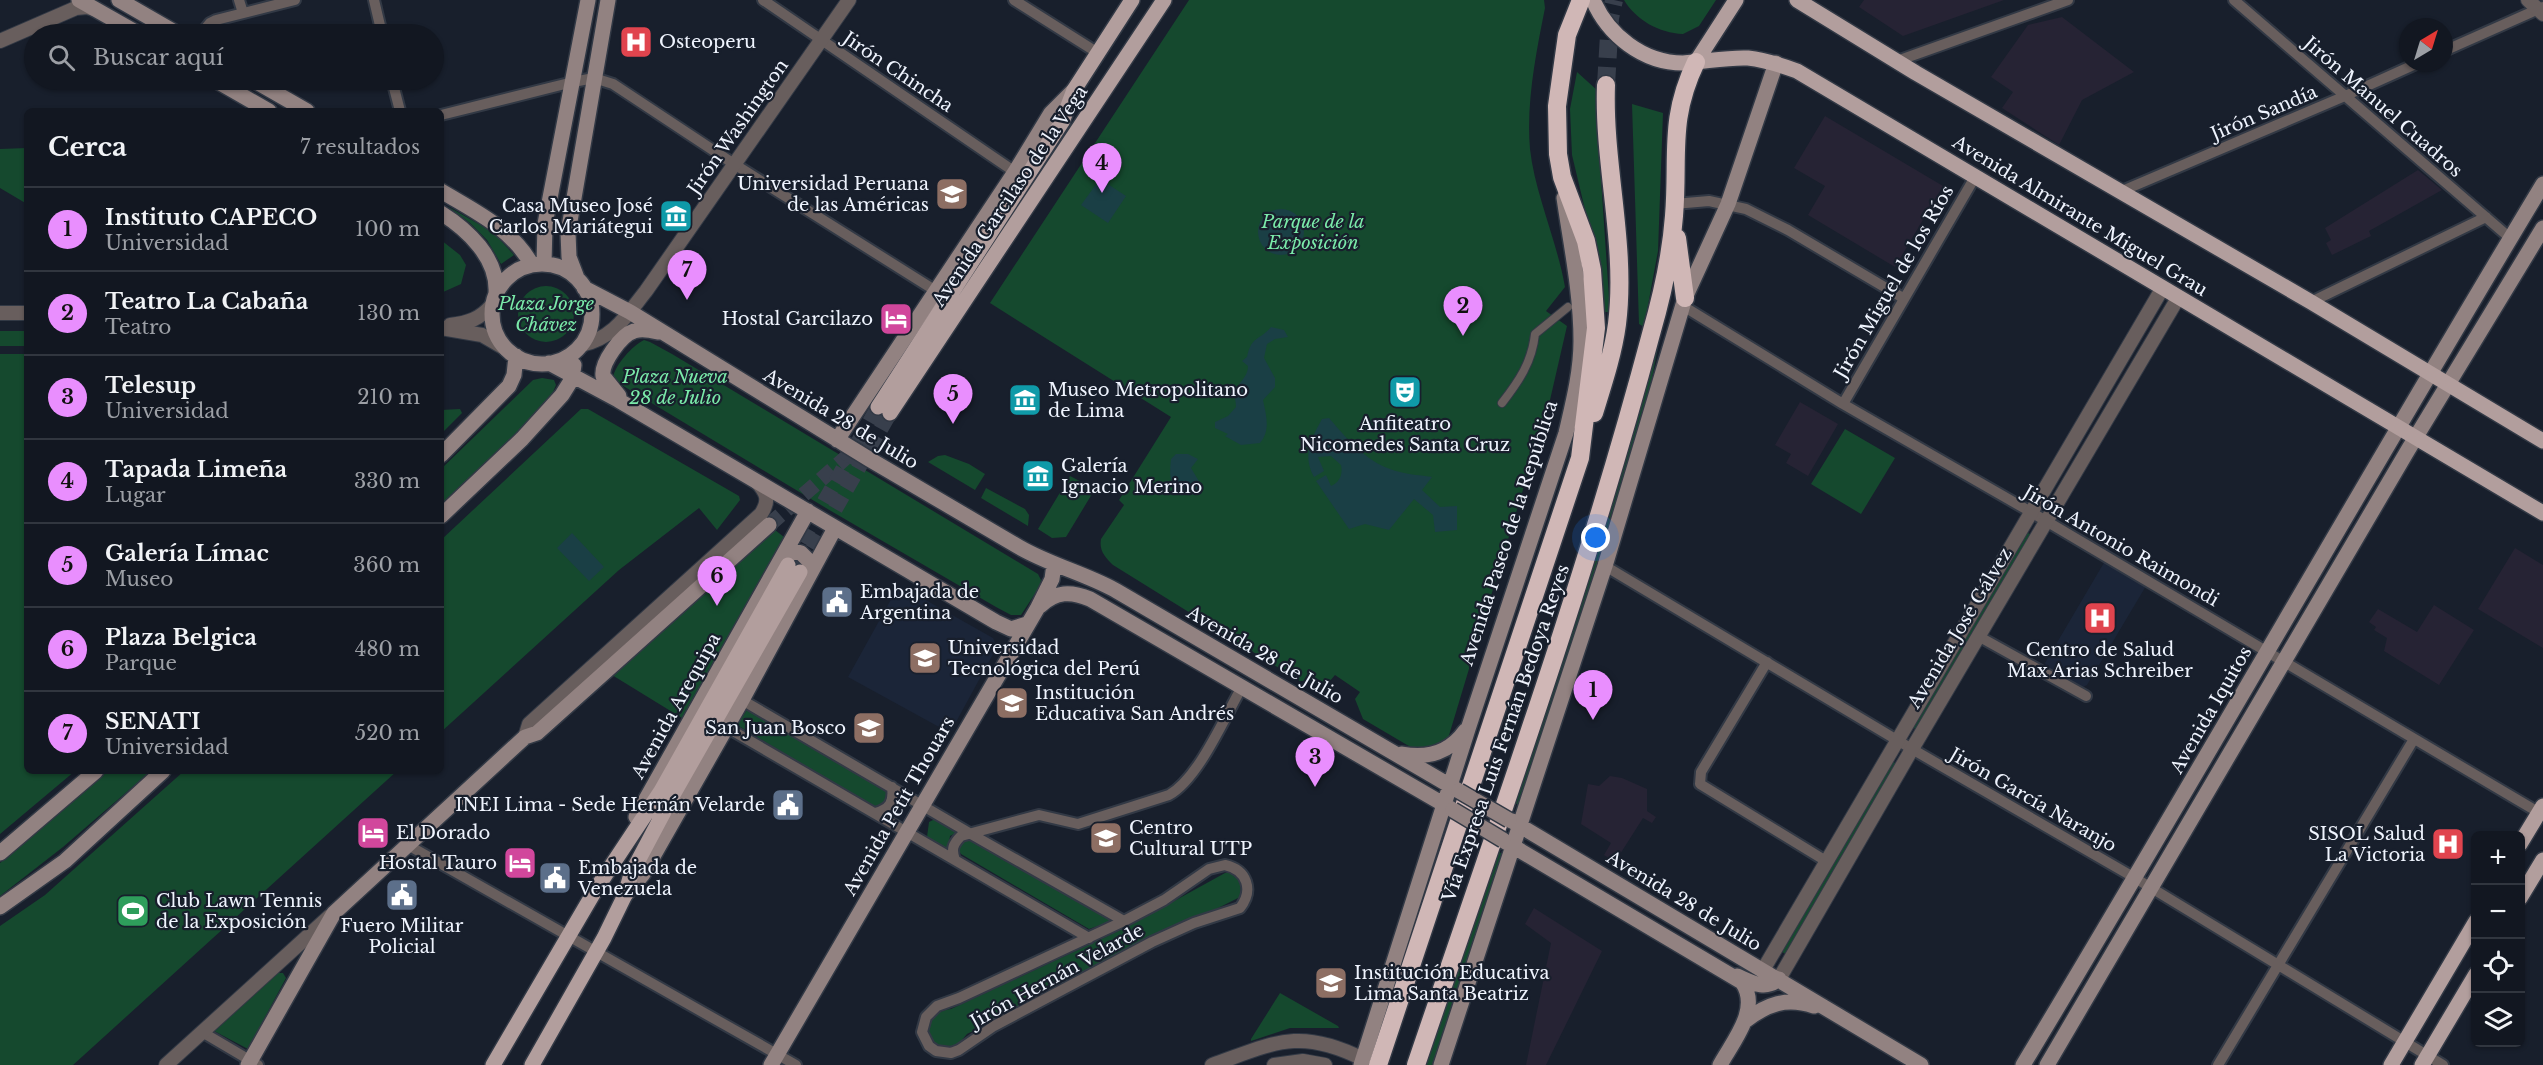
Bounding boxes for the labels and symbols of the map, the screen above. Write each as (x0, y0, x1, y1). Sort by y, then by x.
north arrow (2399, 18, 2453, 72)
hospital icon: Osteoperu (618, 24, 654, 60)
street label: Jirón Chincha (837, 26, 957, 117)
place label: Osteoperu (659, 31, 756, 53)
street label: Jirón Manuel Cuadros (2298, 31, 2467, 182)
street label: Jirón Washington (682, 55, 793, 201)
street label: Avenida Garcilaso de la Vega (927, 81, 1092, 311)
street label: Jirón Sandía (2206, 81, 2320, 146)
street label: Avenida Almirante Miguel Grau (1948, 131, 2211, 301)
pin: 4 (1082, 144, 1122, 193)
place label: Universidad Peruana de las Américas (737, 173, 929, 216)
school or university icon: Universidad Peruana de las Américas (934, 176, 970, 212)
street label: Jirón Miguel de los Ríos (1829, 181, 1958, 384)
place label: Casa Museo José Carlos Mariátegui (489, 195, 653, 238)
museum icon: Casa Museo José Carlos Mariátegui (658, 198, 694, 234)
park label: Parque de la Exposición (1260, 211, 1365, 254)
pin: 7 (668, 250, 706, 300)
pin: 2 (1444, 286, 1482, 336)
park label: Plaza Jorge Chávez (497, 293, 594, 336)
hotel icon: Hostal Garcilazo (878, 301, 914, 337)
place label: Hostal Garcilazo (722, 308, 873, 330)
street label: Avenida 28 de Julio (759, 364, 922, 474)
park label: Plaza Nueva 28 de Julio (621, 366, 728, 409)
pin: 5 (934, 374, 972, 424)
theatre icon: Anfiteatro Nicomedes Santa Cruz (1387, 374, 1423, 410)
place label: Museo Metropolitano de Lima (1048, 379, 1248, 422)
museum icon: Museo Metropolitano de Lima (1007, 382, 1043, 418)
street label: Avenida Paseo de la República (1455, 398, 1562, 669)
place label: Anfiteatro Nicomedes Santa Cruz (1300, 413, 1510, 456)
place label: Galería Ignacio Merino (1061, 455, 1202, 498)
museum icon: Galería Ignacio Merino (1020, 458, 1056, 494)
street label: Jirón Antonio Raimondi (2017, 480, 2223, 611)
your location (1581, 523, 1610, 552)
street label: Avenida José Gálvez (1903, 544, 2017, 713)
pin: 6 (698, 556, 736, 606)
street label: Vía Expresa Luis Fernán Bedoya Reyes (1437, 561, 1574, 905)
place label: Embajada de Argentina (859, 581, 979, 624)
public building icon: Embajada de Argentina (819, 584, 855, 620)
hospital icon: Centro de Salud Max Arias Schreiber (2082, 600, 2118, 636)
street label: Avenida 28 de Julio (1182, 601, 1347, 709)
street label: Avenida Arequipa (626, 629, 725, 784)
place label: Universidad Tecnológica del Perú (948, 637, 1140, 680)
place label: Centro de Salud Max Arias Schreiber (2007, 639, 2193, 682)
school or university icon: Universidad Tecnológica del Perú (907, 640, 943, 676)
street label: Avenida Iquitos (2165, 643, 2256, 778)
pin: 1 (1574, 670, 1612, 720)
place label: Institución Educativa San Andrés (1035, 682, 1234, 725)
school or university icon: Institución Educativa San Andrés (994, 685, 1030, 721)
school or university icon: San Juan Bosco (851, 710, 887, 746)
street label: Avenida Petit Thouars (838, 712, 959, 900)
place label: San Juan Bosco (705, 717, 846, 739)
pin: 3 (1296, 738, 1334, 787)
street label: Jirón García Naranjo (1944, 742, 2120, 857)
public building icon: INEI Lima - Sede Hernán Velarde (770, 787, 806, 823)
place label: INEI Lima - Sede Hernán Velarde (455, 794, 765, 816)
hotel icon: El Dorado (355, 815, 391, 851)
place label: Centro Cultural UTP (1129, 817, 1252, 860)
school or university icon: Centro Cultural UTP (1088, 820, 1124, 856)
place label: El Dorado (396, 822, 490, 844)
place label: SISOL Salud La Victoria (2308, 823, 2425, 866)
hospital icon: SISOL Salud La Victoria (2430, 826, 2466, 862)
hotel icon: Hostal Tauro (502, 845, 538, 881)
street label: Avenida 28 de Julio (1602, 846, 1765, 956)
place label: Hostal Tauro (379, 852, 497, 874)
place label: Embajada de Venezuela (577, 857, 697, 900)
public building icon: Embajada de Venezuela (537, 860, 573, 896)
public building icon: Fuero Militar Policial (384, 877, 420, 913)
place label: Club Lawn Tennis de la Exposición (156, 890, 322, 933)
sports icon: Club Lawn Tennis de la Exposición (115, 893, 151, 929)
place label: Fuero Militar Policial (341, 915, 464, 958)
street label: Jirón Hernán Velarde (965, 919, 1147, 1034)
place label: Institución Educativa Lima Santa Beatriz (1354, 962, 1550, 1005)
school or university icon: Institución Educativa Lima Santa Beatriz (1313, 965, 1349, 1001)

